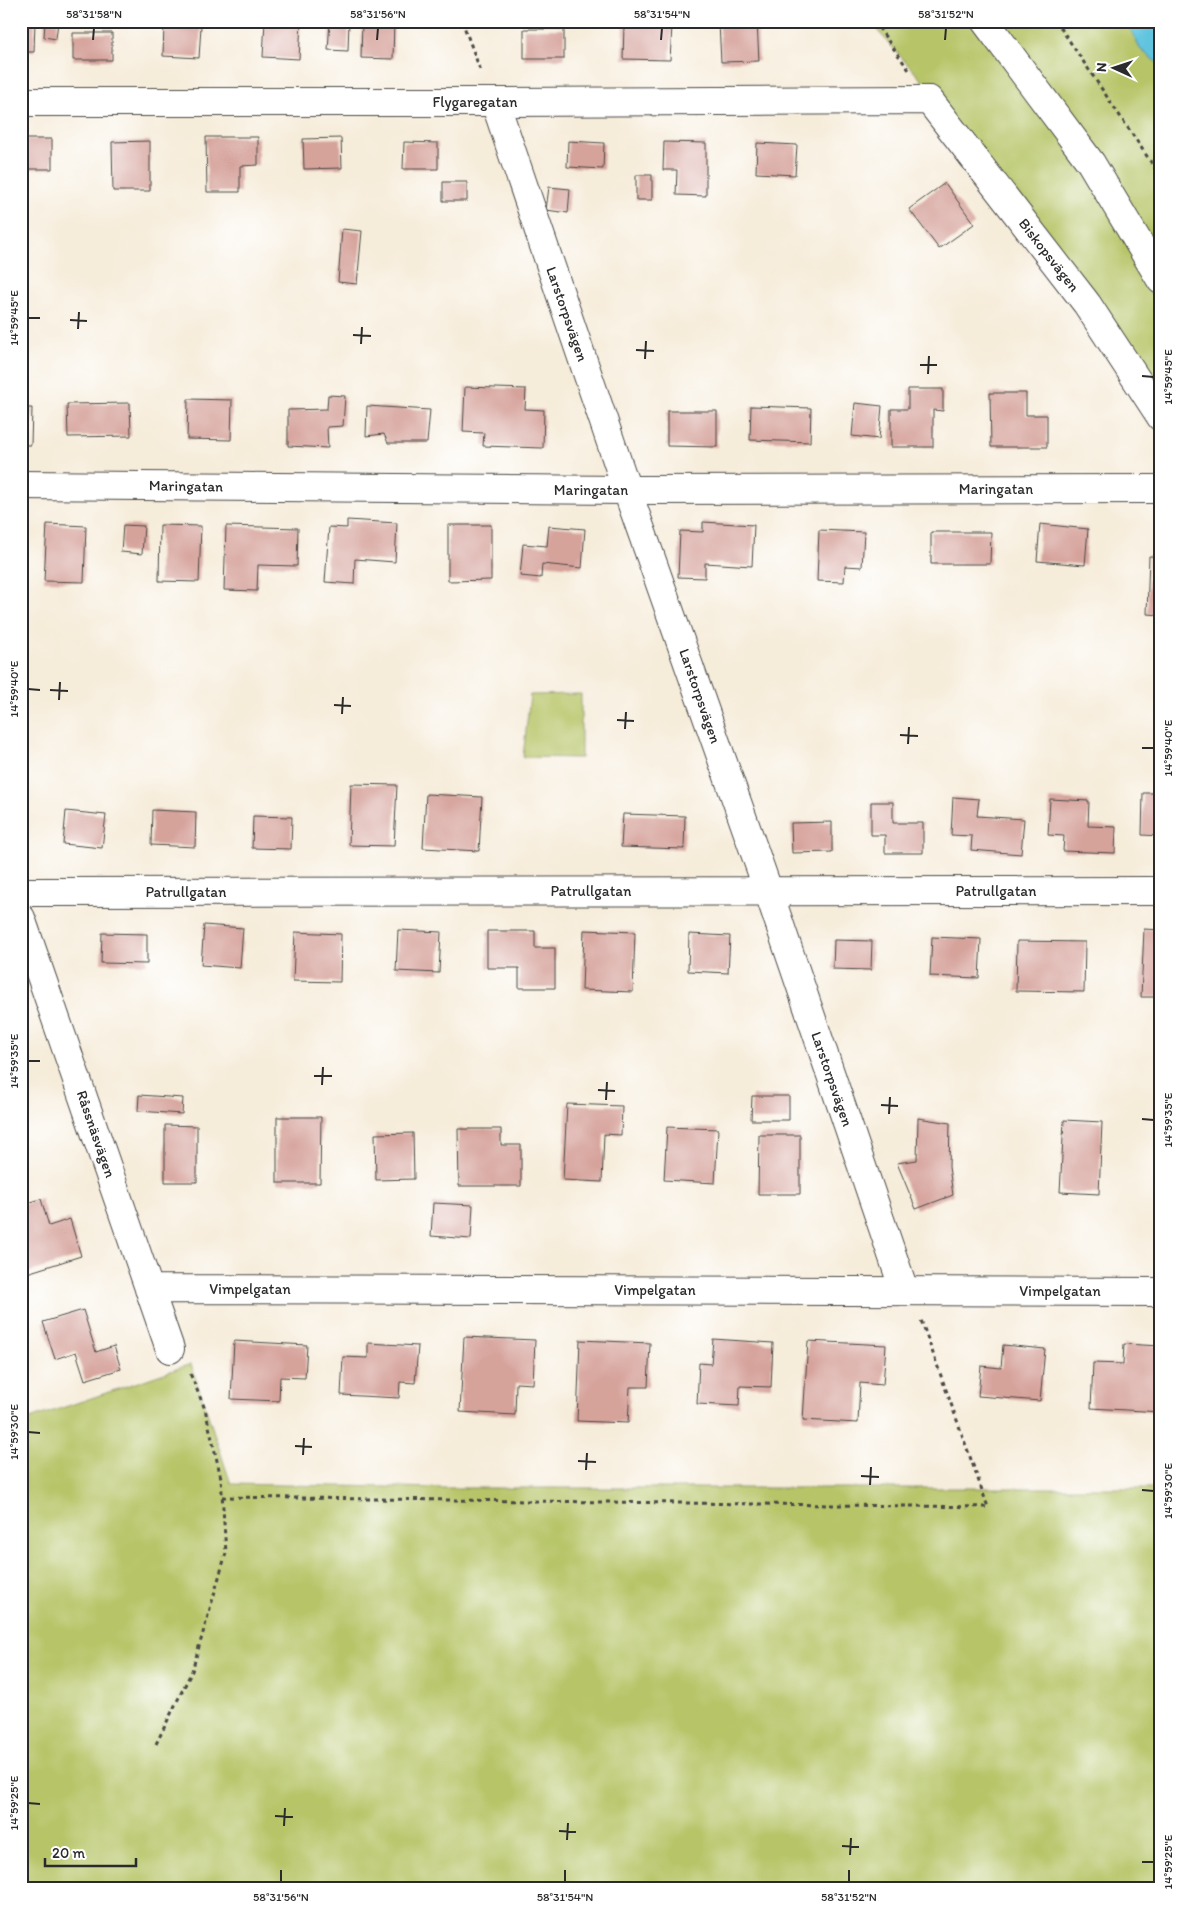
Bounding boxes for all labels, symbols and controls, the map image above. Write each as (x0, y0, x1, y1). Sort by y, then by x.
text: 58°31'58"N (66, 7, 122, 21)
text: 58°31'56"N (350, 7, 406, 21)
text: 58°31'54"N (634, 7, 690, 21)
text: 58°31'52"N (918, 7, 974, 21)
north arrow (1090, 42, 1140, 92)
text: N (1093, 62, 1110, 73)
street label: Flygaregatan (433, 93, 518, 111)
street label: Biskopsvägen (1015, 215, 1084, 296)
street label: Larstorpsvägen (542, 264, 592, 364)
text: 14°59'45"E (7, 290, 21, 346)
text: 14°59'45"E (1161, 349, 1175, 405)
street label: Maringatan (149, 476, 223, 496)
street label: Maringatan (959, 480, 1033, 498)
street label: Maringatan (554, 481, 628, 499)
street label: Larstorpsvägen (675, 646, 725, 746)
text: 14°59'40"E (7, 660, 21, 717)
text: 14°59'40"E (1161, 719, 1175, 776)
street label: Patrullgatan (550, 882, 632, 900)
street label: Patrullgatan (955, 882, 1037, 900)
street label: Patrullgatan (145, 883, 227, 901)
street label: Larstorpsvägen (807, 1029, 857, 1129)
text: 14°59'35"E (7, 1033, 21, 1088)
street label: Råssnäsvägen (73, 1088, 120, 1181)
text: 14°59'35"E (1161, 1092, 1175, 1147)
street label: Vimpelgatan (209, 1280, 291, 1298)
street label: Vimpelgatan (614, 1281, 696, 1299)
street label: Vimpelgatan (1019, 1282, 1101, 1300)
text: 14°59'30"E (7, 1404, 21, 1460)
text: 14°59'30"E (1161, 1463, 1175, 1519)
text: 14°59'25"E (7, 1775, 21, 1830)
text: 14°59'25"E (1161, 1834, 1175, 1889)
scale bar (45, 1835, 136, 1867)
text: 20 m (52, 1844, 86, 1862)
text: 58°31'56"N (253, 1890, 309, 1904)
text: 58°31'54"N (537, 1890, 593, 1904)
text: 58°31'52"N (821, 1890, 877, 1904)

